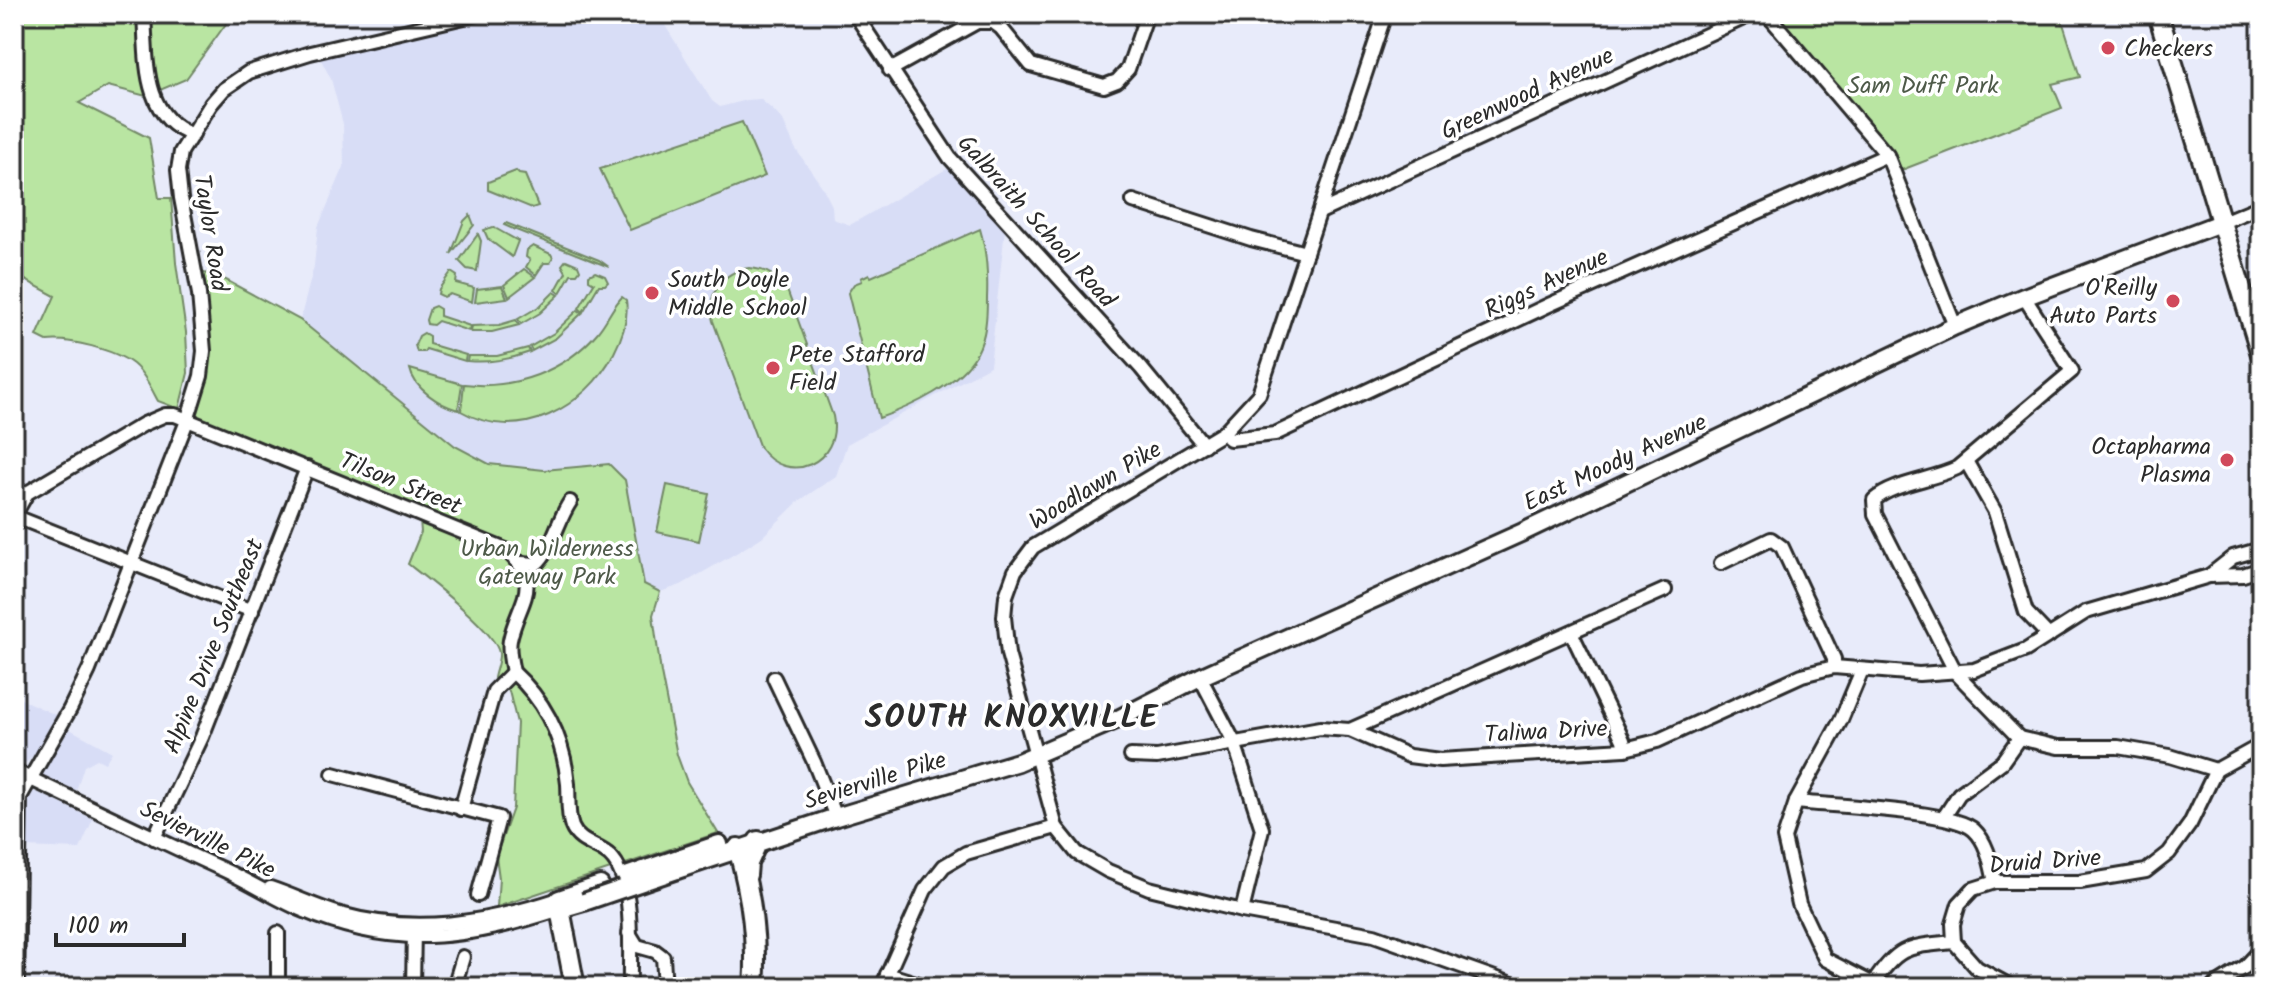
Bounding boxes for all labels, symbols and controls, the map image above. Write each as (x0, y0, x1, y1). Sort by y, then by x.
place label: Checkers (2124, 30, 2213, 69)
street label: Greenwood Avenue (1435, 37, 1621, 152)
marker: Checkers (2099, 39, 2117, 57)
park label: Sam Duff Park (1848, 67, 1999, 106)
street label: Galbraith School Road (947, 126, 1126, 319)
street label: Taylor Road (181, 172, 238, 295)
street label: Riggs Avenue (1478, 238, 1615, 330)
place label: South Doyle Middle School (668, 261, 807, 328)
place label: O'Reilly Auto Parts (2049, 269, 2158, 336)
marker: South Doyle Middle School (643, 284, 661, 302)
marker: O'Reilly Auto Parts (2164, 292, 2182, 310)
place label: Pete Stafford Field (789, 336, 926, 403)
marker: Pete Stafford Field (764, 359, 782, 377)
street label: East Moody Avenue (1517, 404, 1714, 523)
place label: Octapharma Plasma (2091, 428, 2211, 495)
street label: Woodlawn Pike (1022, 431, 1170, 541)
street label: Tilson Street (333, 442, 468, 527)
marker: Octapharma Plasma (2218, 451, 2236, 469)
park label: Urban Wilderness Gateway Park (460, 530, 634, 597)
street label: Alpine Drive Southeast (153, 532, 276, 760)
district label: SOUTH KNOXVILLE (865, 693, 1159, 744)
street label: Taliwa Drive (1484, 710, 1609, 755)
street label: Sevierville Pike (799, 741, 952, 822)
street label: Sevierville Pike (133, 791, 282, 890)
street label: Druid Drive (1988, 839, 2103, 886)
scale bar (56, 897, 184, 947)
text: 100 m (68, 907, 128, 946)

